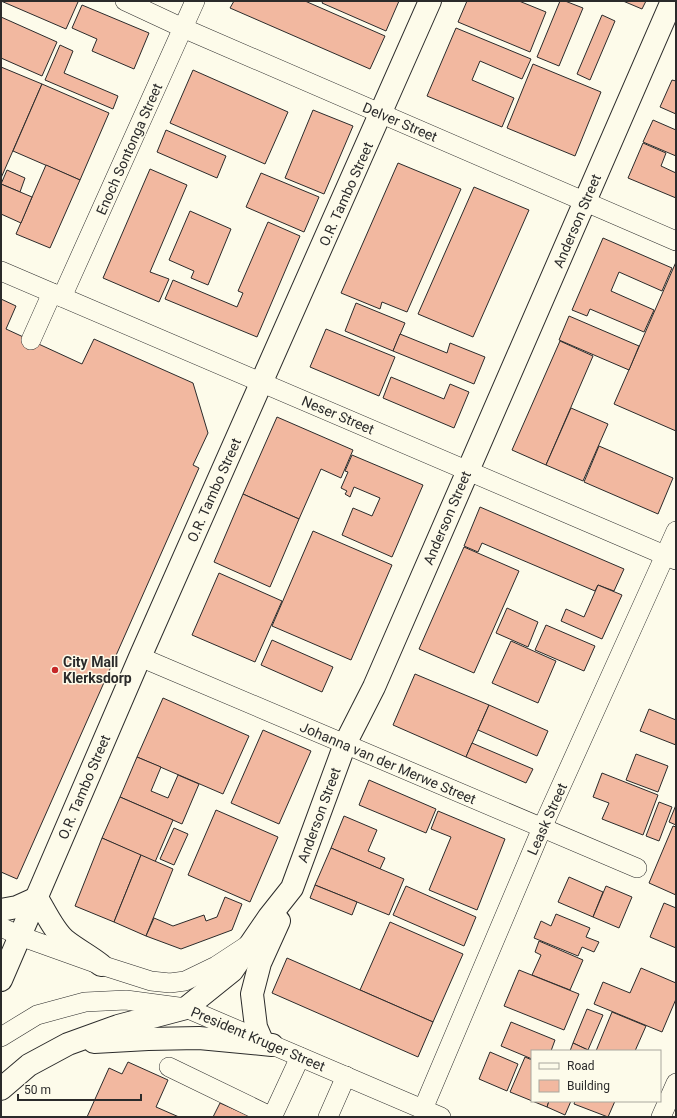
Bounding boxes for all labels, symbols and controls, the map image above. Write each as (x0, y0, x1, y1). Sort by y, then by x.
street label: Enoch Sontonga Street (93, 80, 165, 217)
street label: Delver Street (360, 99, 440, 145)
street label: O.R. Tambo Street (316, 139, 376, 248)
street label: Anderson Street (550, 171, 604, 270)
street label: Neser Street (299, 393, 377, 438)
street label: O.R. Tambo Street (184, 435, 244, 544)
street label: Anderson Street (420, 468, 474, 567)
place label: City Mall Klerksdorp (63, 654, 132, 686)
marker: City Mall Klerksdorp (50, 665, 60, 675)
street label: Johanna van der Merwe Street (298, 719, 479, 808)
street label: O.R. Tambo Street (55, 732, 113, 842)
street label: Anderson Street (294, 765, 344, 865)
street label: Leask Street (524, 780, 570, 858)
street label: President Kruger Street (188, 1003, 328, 1075)
legend (531, 1050, 661, 1102)
text: Road (567, 1059, 595, 1073)
scale bar (18, 1076, 141, 1102)
text: Building (567, 1079, 610, 1093)
text: 50 m (24, 1083, 51, 1097)

